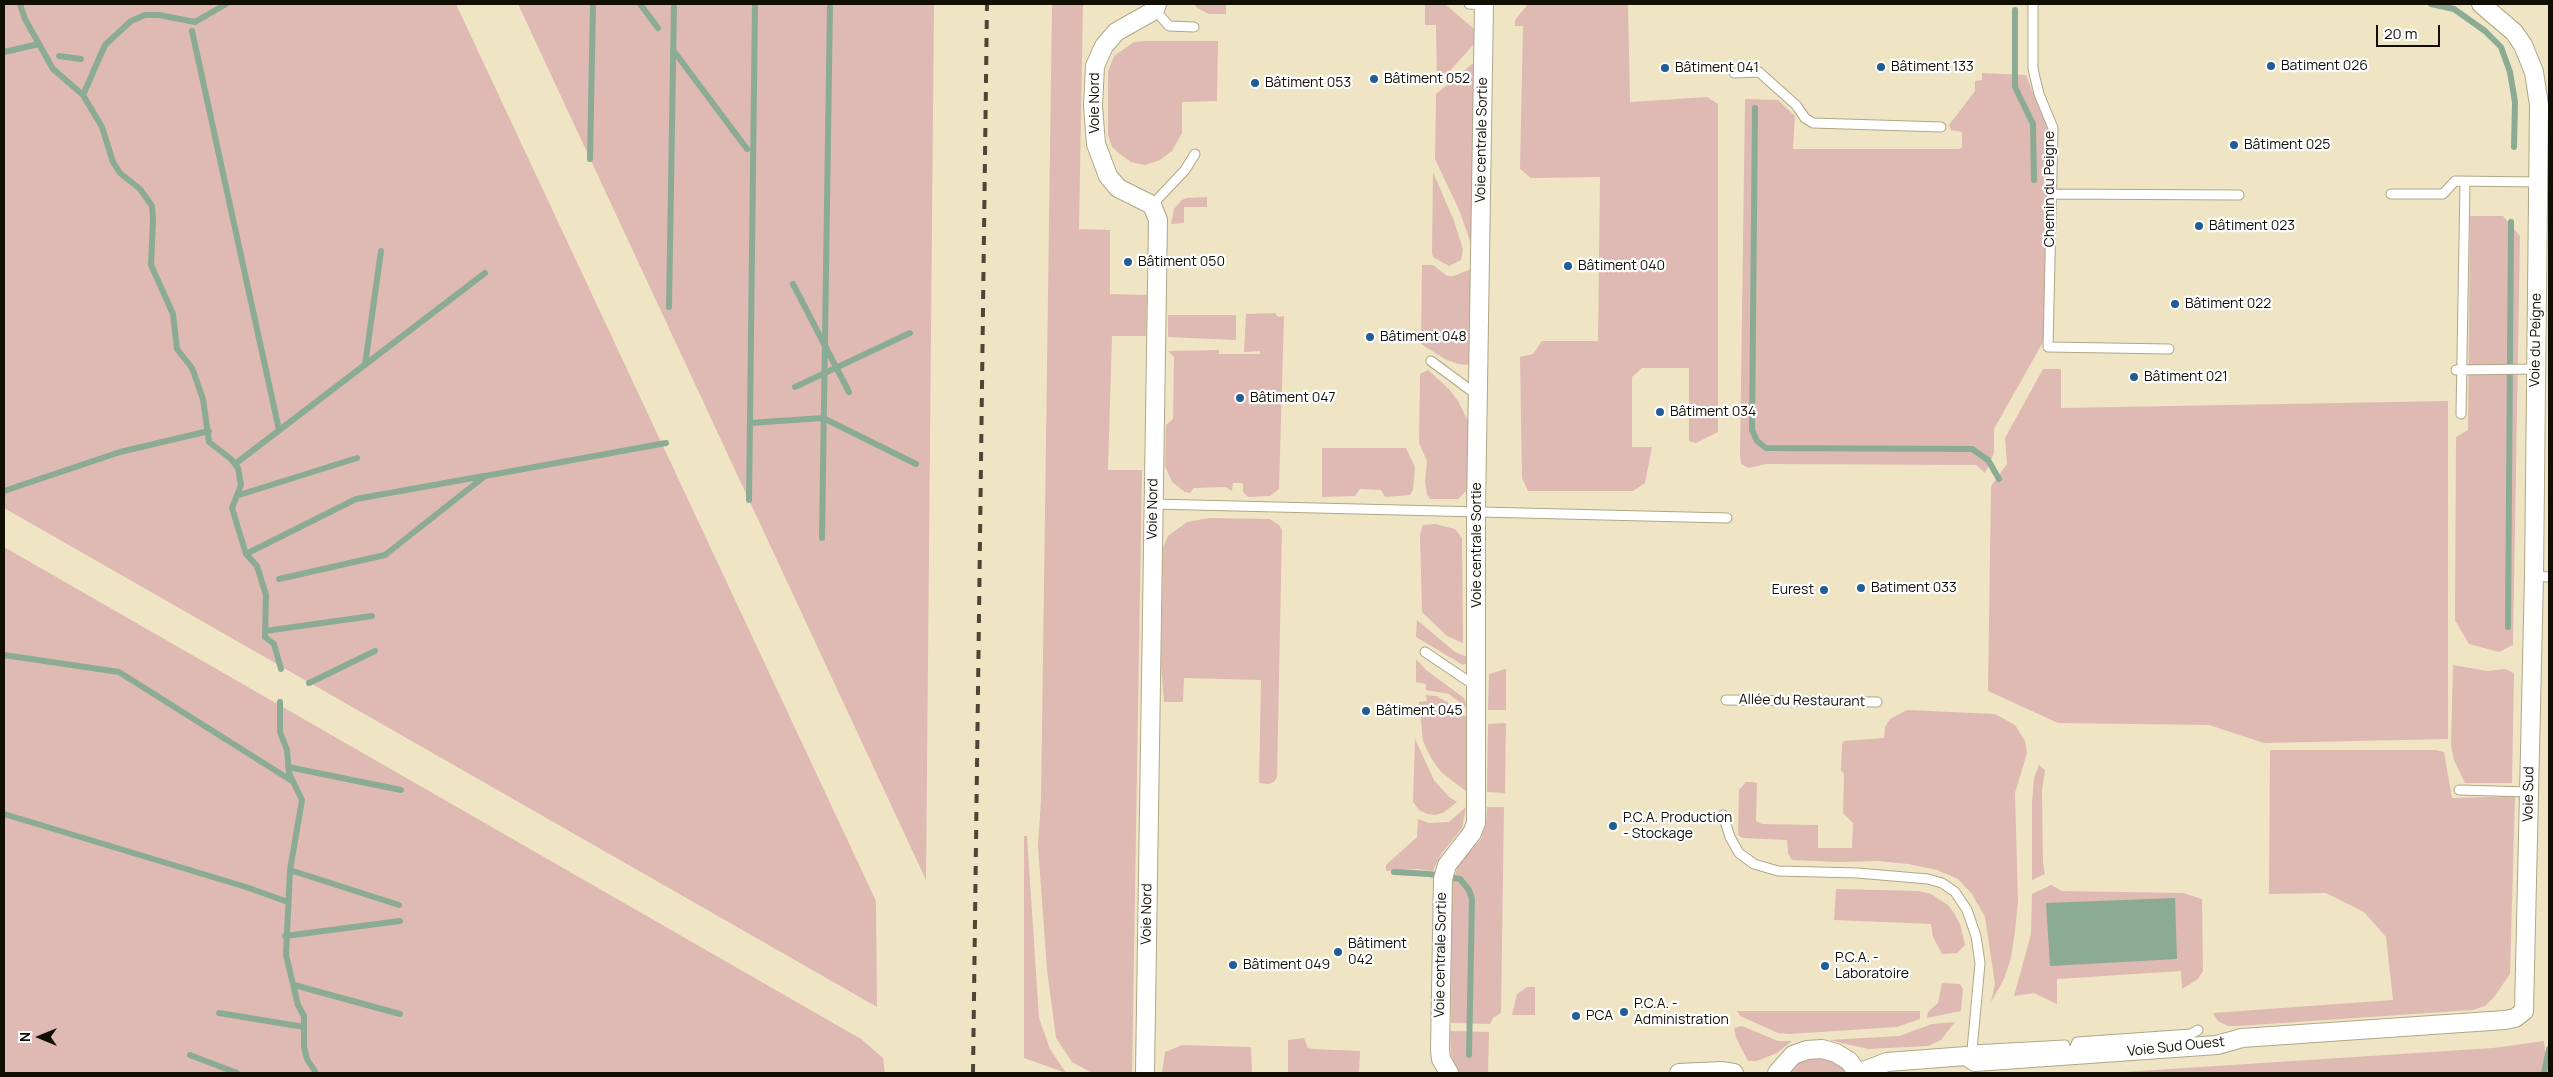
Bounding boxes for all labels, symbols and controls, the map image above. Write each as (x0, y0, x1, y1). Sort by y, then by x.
scale bar (2378, 15, 2442, 47)
text: 20 m (2384, 23, 2417, 44)
place label: Batiment 026 (2281, 58, 2368, 74)
place label: Bâtiment 133 (1891, 59, 1974, 75)
place label: Bâtiment 041 (1675, 60, 1759, 76)
marker: Batiment 026 (2265, 60, 2277, 72)
marker: Bâtiment 133 (1875, 61, 1887, 73)
marker: Bâtiment 041 (1659, 62, 1671, 74)
place label: Bâtiment 052 (1384, 71, 1470, 87)
street label: Voie Nord (1087, 72, 1103, 134)
marker: Bâtiment 052 (1368, 73, 1380, 85)
place label: Bâtiment 053 (1265, 75, 1351, 91)
marker: Bâtiment 053 (1249, 77, 1261, 89)
street label: Voie centrale Sortie (1473, 77, 1491, 203)
street label: Chemin du Peigne (2042, 131, 2058, 247)
place label: Bâtiment 025 (2244, 137, 2330, 153)
marker: Bâtiment 025 (2228, 139, 2240, 151)
place label: Bâtiment 023 (2209, 218, 2295, 234)
marker: Bâtiment 023 (2193, 220, 2205, 232)
place label: Bâtiment 050 (1138, 254, 1225, 270)
marker: Bâtiment 050 (1122, 256, 1134, 268)
place label: Bâtiment 040 (1578, 258, 1665, 274)
marker: Bâtiment 040 (1562, 260, 1574, 272)
street label: Voie du Peigne (2527, 293, 2545, 387)
place label: Bâtiment 022 (2185, 296, 2271, 312)
marker: Bâtiment 022 (2169, 298, 2181, 310)
place label: Bâtiment 048 (1380, 329, 1467, 345)
marker: Bâtiment 048 (1364, 331, 1376, 343)
place label: Bâtiment 021 (2144, 369, 2228, 385)
marker: Bâtiment 021 (2128, 371, 2140, 383)
place label: Bâtiment 047 (1250, 390, 1336, 406)
marker: Bâtiment 047 (1234, 392, 1246, 404)
place label: Bâtiment 034 (1670, 404, 1756, 420)
marker: Bâtiment 034 (1654, 406, 1666, 418)
street label: Voie Nord (1144, 478, 1162, 540)
street label: Voie centrale Sortie (1469, 482, 1485, 608)
place label: Batiment 033 (1871, 580, 1957, 596)
place label: Eurest (1772, 582, 1814, 598)
marker: Batiment 033 (1855, 582, 1867, 594)
marker: Eurest (1818, 584, 1830, 596)
street label: Allée du Restaurant (1739, 691, 1865, 711)
place label: Bâtiment 045 (1376, 703, 1463, 719)
marker: Bâtiment 045 (1360, 705, 1372, 717)
street label: Voie Sud (2520, 766, 2538, 822)
place label: P.C.A. Production - Stockage (1623, 810, 1732, 842)
marker: P.C.A. Production - Stockage (1607, 820, 1619, 832)
street label: Voie Nord (1138, 883, 1156, 945)
street label: Voie centrale Sortie (1432, 892, 1450, 1018)
place label: Bâtiment 042 (1348, 936, 1407, 969)
marker: Bâtiment 042 (1332, 946, 1344, 958)
place label: P.C.A. - Laboratoire (1835, 950, 1909, 982)
place label: Bâtiment 049 (1243, 957, 1330, 973)
marker: Bâtiment 049 (1227, 959, 1239, 971)
marker: P.C.A. - Laboratoire (1819, 960, 1831, 972)
place label: P.C.A. - Administration (1634, 996, 1729, 1028)
marker: P.C.A. - Administration (1618, 1006, 1630, 1018)
place label: PCA (1586, 1008, 1613, 1024)
marker: PCA (1570, 1010, 1582, 1022)
north arrow (15, 1012, 65, 1062)
text: N (15, 1032, 34, 1042)
street label: Voie Sud Ouest (2127, 1034, 2225, 1060)

